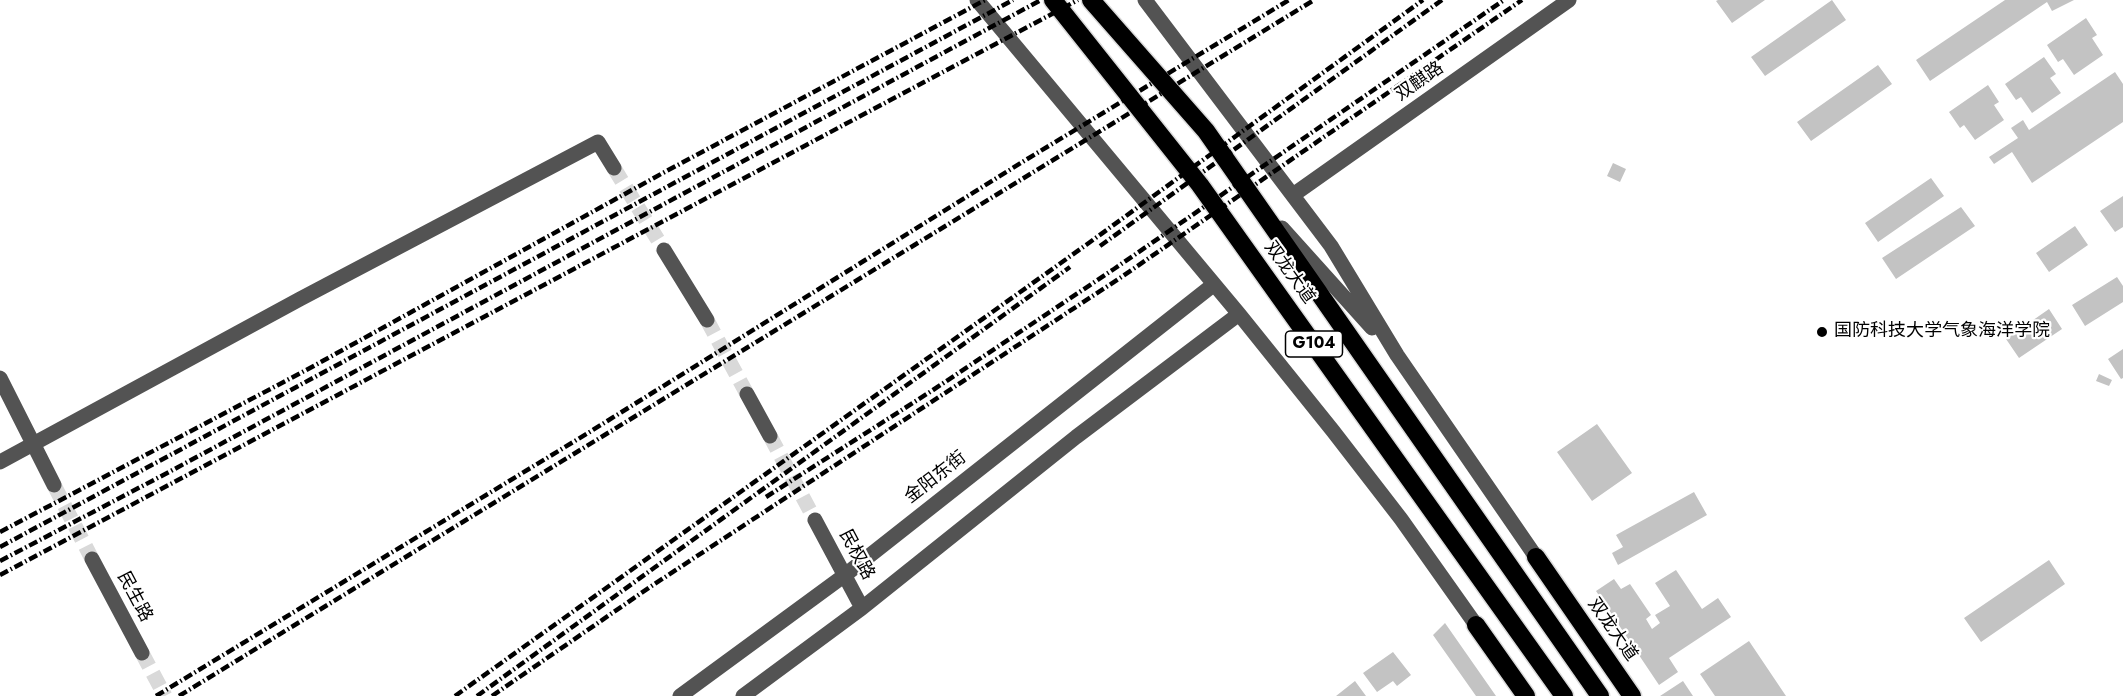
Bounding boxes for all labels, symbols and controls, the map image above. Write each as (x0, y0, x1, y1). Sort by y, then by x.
street label: 双麒路 (1392, 58, 1448, 106)
street label: 双龙大道 (1259, 238, 1319, 308)
place label: 国防科技大学气象海洋学院 (1834, 321, 2050, 343)
marker: 国防科技大学气象海洋学院 (1815, 325, 1829, 339)
road number: G104 (1286, 331, 1342, 357)
street label: 金阳东街 (901, 447, 971, 509)
street label: 民权路 (834, 526, 878, 584)
street label: 民生路 (112, 568, 156, 626)
street label: 双龙大道 (1583, 594, 1641, 666)

